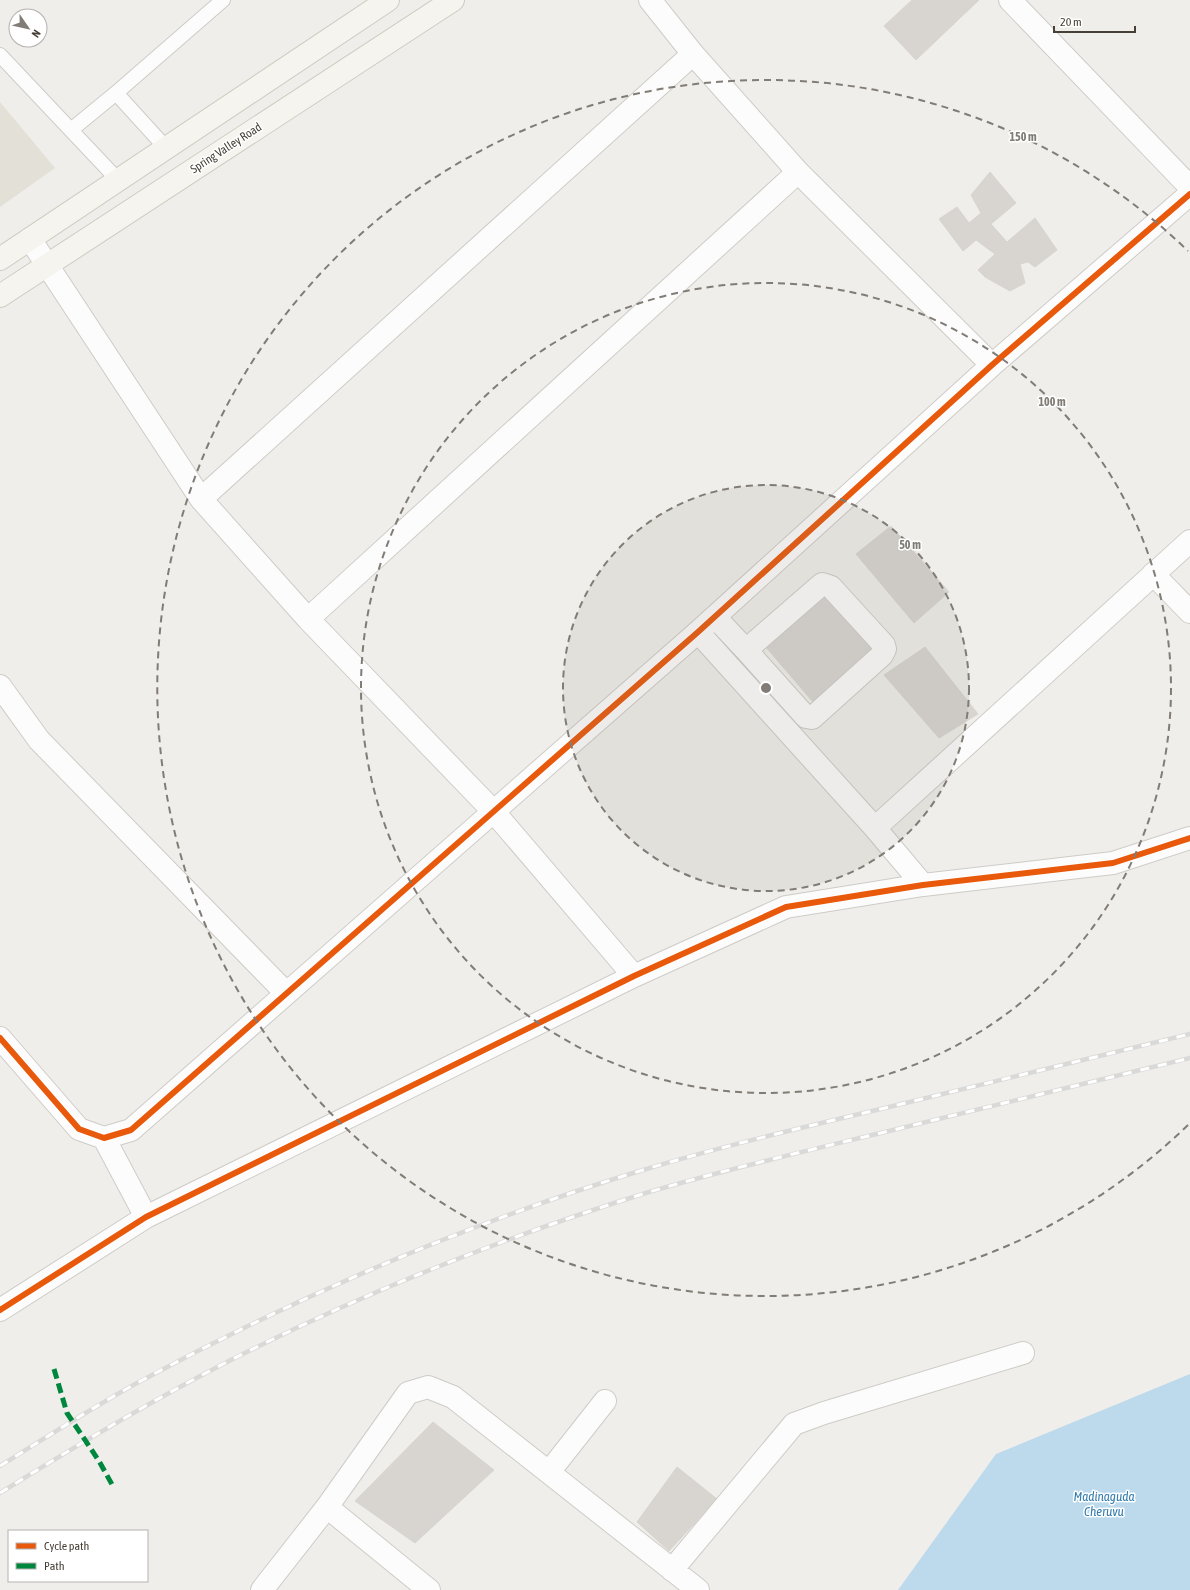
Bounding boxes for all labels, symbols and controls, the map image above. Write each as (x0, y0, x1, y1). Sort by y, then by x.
north arrow (8, 8, 48, 48)
scale bar (1054, 8, 1135, 34)
text: 20 m (1060, 15, 1082, 29)
text: N (29, 28, 43, 40)
street label: Spring Valley Road (188, 120, 264, 176)
text: 150 m (1009, 130, 1037, 144)
text: 100 m (1038, 395, 1066, 409)
text: 50 m (899, 538, 921, 552)
centre of rings (759, 681, 773, 695)
water label: Madinaguda Cheruvu (1074, 1489, 1134, 1519)
legend (8, 1530, 148, 1582)
text: Cycle path (44, 1539, 89, 1553)
text: Path (44, 1559, 65, 1573)

